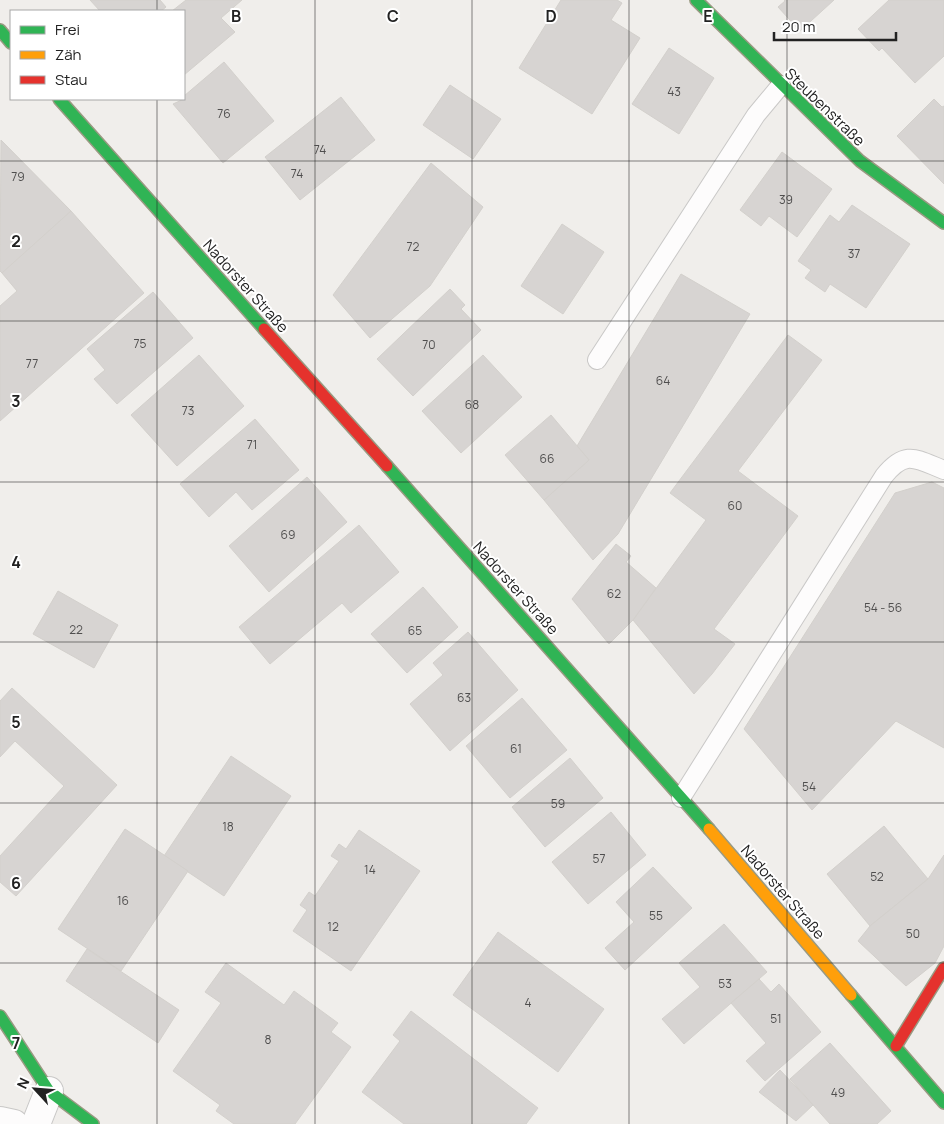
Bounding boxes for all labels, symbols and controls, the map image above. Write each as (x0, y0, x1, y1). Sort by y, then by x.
text: B (231, 5, 241, 27)
text: C (387, 5, 399, 27)
text: D (545, 5, 557, 27)
text: E (703, 5, 713, 27)
legend (10, 10, 185, 100)
scale bar (774, 10, 896, 42)
text: 20 m (782, 16, 815, 37)
text: Frei (55, 19, 80, 40)
text: Zäh (55, 44, 82, 65)
street label: Steubenstraße (780, 63, 870, 151)
text: Stau (55, 69, 88, 90)
house number: 43 (667, 83, 681, 100)
house number: 76 (217, 105, 231, 122)
house number: 74 (314, 141, 326, 158)
house number: 74 (291, 165, 303, 182)
house number: 79 (11, 168, 25, 185)
house number: 39 (779, 191, 793, 208)
text: 2 (11, 230, 21, 252)
street label: Nadorster Straße (198, 235, 294, 337)
house number: 72 (407, 238, 420, 255)
house number: 37 (848, 245, 860, 262)
house number: 75 (134, 335, 147, 352)
house number: 70 (422, 336, 436, 353)
house number: 77 (26, 355, 38, 372)
house number: 64 (656, 372, 670, 389)
text: 3 (11, 390, 21, 412)
house number: 68 (465, 396, 479, 413)
house number: 73 (182, 402, 194, 419)
house number: 71 (247, 436, 257, 453)
house number: 66 (540, 450, 554, 467)
house number: 60 (728, 497, 742, 514)
house number: 69 (281, 526, 295, 543)
street label: Nadorster Straße (468, 537, 564, 639)
text: 4 (11, 551, 21, 573)
house number: 62 (607, 585, 621, 602)
house number: 54 - 56 (864, 599, 902, 616)
house number: 22 (69, 621, 83, 638)
house number: 65 (408, 622, 422, 639)
house number: 63 (457, 689, 471, 706)
text: 5 (11, 711, 21, 733)
house number: 61 (510, 740, 522, 757)
house number: 54 (802, 778, 816, 795)
house number: 59 (551, 795, 565, 812)
house number: 18 (222, 818, 234, 835)
street label: Nadorster Straße (736, 840, 830, 944)
house number: 57 (593, 850, 605, 867)
house number: 14 (364, 861, 376, 878)
house number: 52 (870, 868, 884, 885)
text: 6 (11, 872, 21, 894)
house number: 16 (117, 892, 129, 909)
house number: 55 (649, 907, 663, 924)
house number: 12 (327, 918, 339, 935)
house number: 50 (906, 925, 920, 942)
house number: 53 (718, 975, 732, 992)
house number: 4 (524, 994, 532, 1011)
house number: 51 (770, 1010, 782, 1027)
house number: 8 (265, 1031, 272, 1048)
text: 7 (12, 1032, 20, 1054)
north arrow (10, 1064, 60, 1114)
text: N (12, 1074, 34, 1092)
house number: 49 (831, 1084, 845, 1101)

